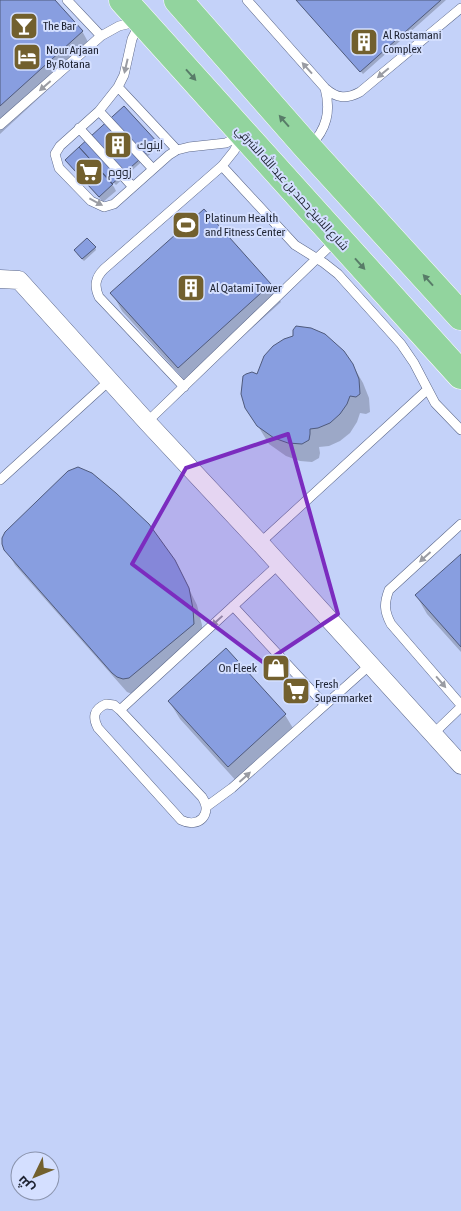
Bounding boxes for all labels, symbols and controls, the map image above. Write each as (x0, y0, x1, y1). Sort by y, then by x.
bar icon: The Bar (9, 11, 39, 41)
place label: The Bar (43, 19, 76, 33)
building icon: Al Rostamani Complex (349, 27, 379, 57)
place label: Al Rostamani Complex (383, 28, 441, 56)
hotel icon: Nour Arjaan By Rotana (12, 42, 42, 72)
place label: Nour Arjaan By Rotana (46, 43, 99, 71)
one-way arrow (122, 59, 130, 74)
one-way arrow (302, 62, 313, 75)
one-way arrow (377, 67, 390, 78)
one-way arrow (185, 68, 197, 80)
one-way arrow (39, 80, 51, 92)
one-way arrow (278, 115, 290, 127)
street label: شارع الشيخ حمد بن عبد الله الشرقي (230, 122, 352, 255)
building icon: اينوك (103, 130, 133, 160)
place label: اينوك (137, 138, 163, 152)
supermarket icon: زووم (74, 157, 104, 187)
place label: زووم (108, 165, 132, 180)
one-way arrow (89, 198, 103, 206)
sports icon: Platinum Health and Fitness Center (171, 210, 201, 240)
place label: Platinum Health and Fitness Center (205, 211, 286, 239)
one-way arrow (354, 257, 366, 269)
building icon: Al Qatami Tower (176, 273, 206, 303)
one-way arrow (422, 275, 434, 287)
place label: Al Qatami Tower (210, 281, 282, 295)
one-way arrow (419, 551, 431, 563)
one-way arrow (212, 615, 224, 627)
shop icon: On Fleek (261, 653, 291, 683)
place label: On Fleek (219, 661, 258, 675)
supermarket icon: Fresh Supermarket (281, 676, 311, 706)
one-way arrow (435, 676, 446, 688)
place label: Fresh Supermarket (315, 677, 373, 705)
one-way arrow (238, 771, 250, 783)
north arrow (10, 1151, 60, 1201)
text: ش (13, 1172, 38, 1197)

